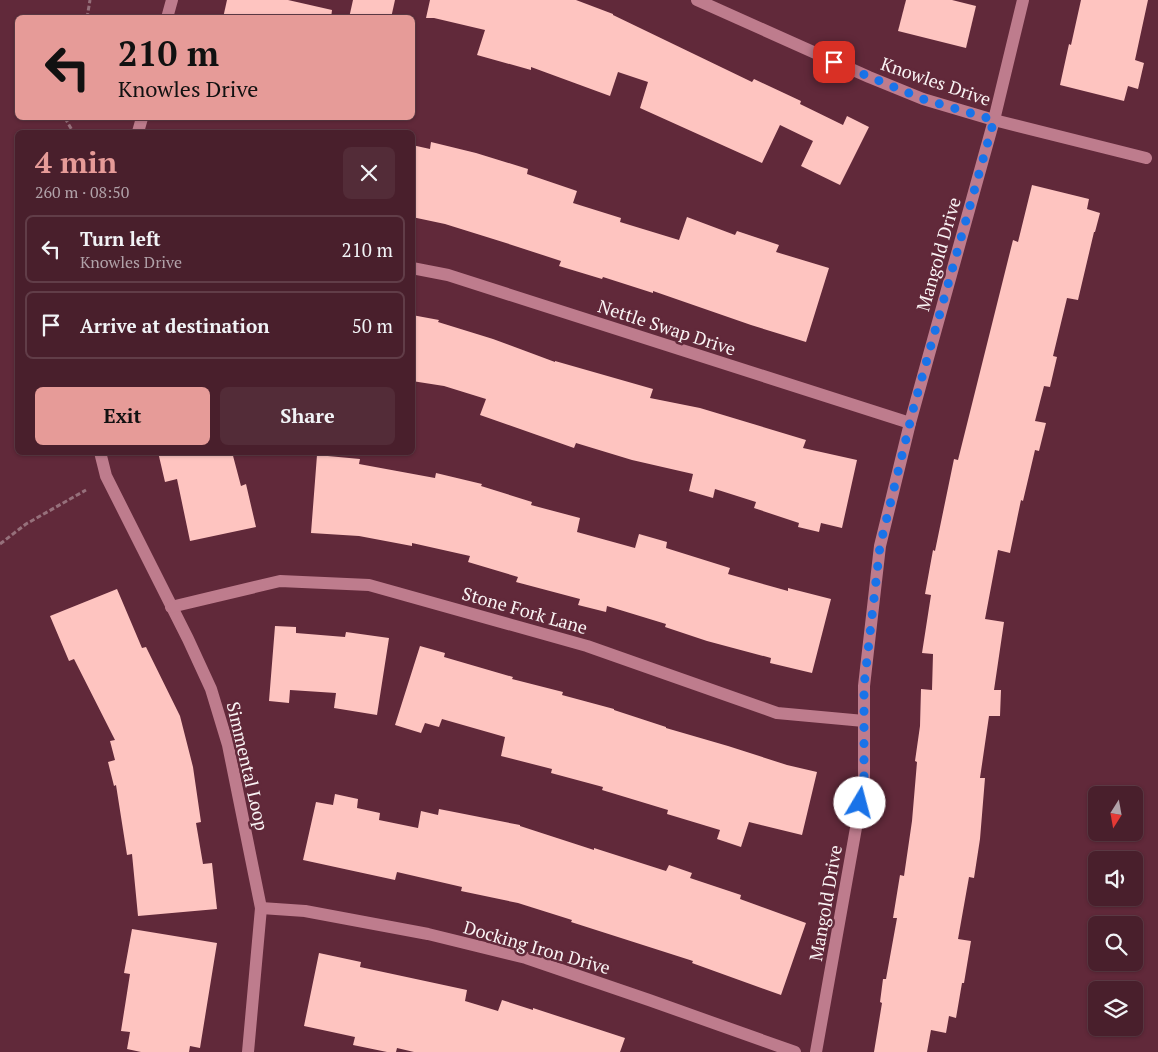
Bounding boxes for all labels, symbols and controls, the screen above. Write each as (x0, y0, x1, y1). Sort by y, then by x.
text: 210 m (118, 30, 219, 76)
icon: left (35, 35, 100, 100)
pin (813, 41, 855, 83)
icon: arrive (820, 48, 848, 76)
street label: Knowles Drive (878, 51, 994, 111)
text: Knowles Drive (118, 74, 258, 103)
text: 4 min (35, 142, 117, 182)
button: close (343, 147, 395, 199)
text: 260 m · 08:50 (35, 181, 129, 203)
street label: Mangold Drive (910, 194, 966, 314)
text: Turn left (80, 226, 161, 251)
icon: left (37, 235, 65, 263)
text: 210 m (342, 237, 393, 262)
text: Knowles Drive (80, 251, 182, 273)
street label: Nettle Swap Drive (595, 293, 739, 361)
icon: arrive (37, 311, 65, 339)
text: Arrive at destination (80, 313, 269, 338)
text: 50 m (352, 313, 393, 338)
button: Exit (35, 387, 210, 445)
button: Share (220, 387, 395, 445)
street label: Stone Fork Lane (459, 581, 591, 639)
street label: Simmental Loop (222, 699, 274, 833)
position arrow (833, 776, 885, 828)
north arrow (1088, 786, 1142, 841)
map controls (1088, 786, 1143, 1036)
street label: Mangold Drive (803, 843, 847, 963)
button: sound (1088, 851, 1143, 906)
street label: Docking Iron Drive (461, 915, 613, 979)
button: search (1088, 916, 1143, 971)
button: layers (1088, 981, 1143, 1036)

